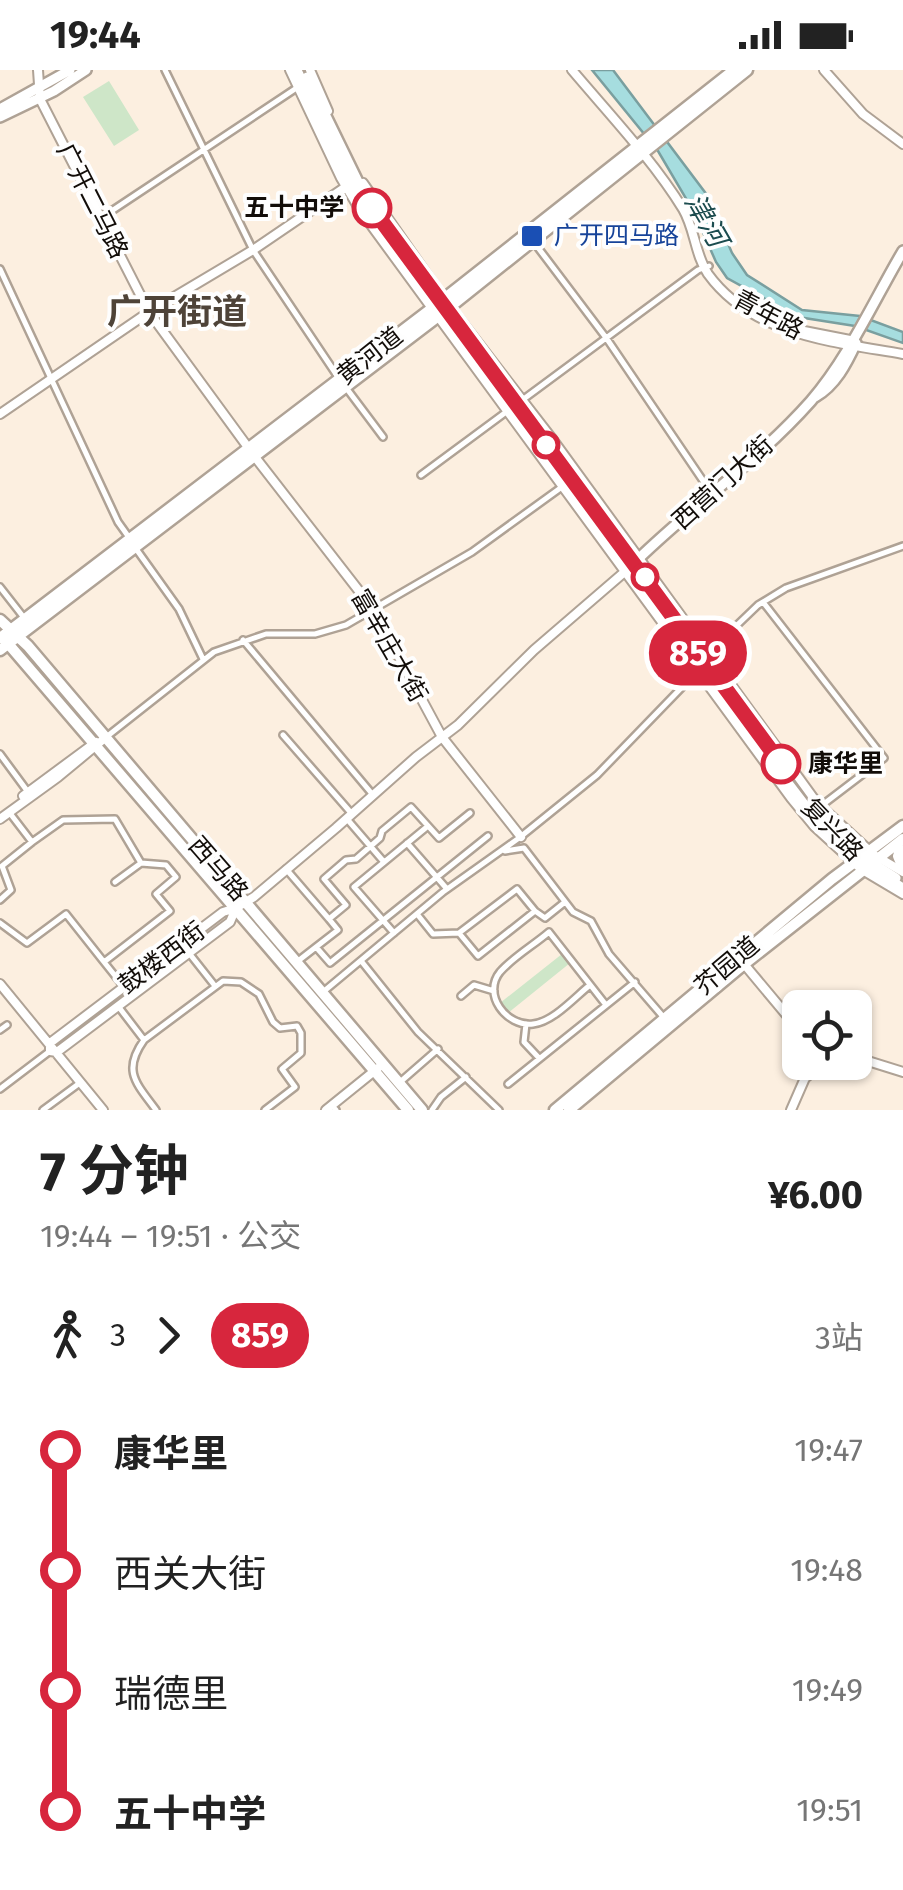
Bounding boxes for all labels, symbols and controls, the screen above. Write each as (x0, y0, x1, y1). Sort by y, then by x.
text: 19:44 (50, 12, 141, 58)
street label: 广开二马路 (50, 138, 134, 264)
water label: 津河 (678, 187, 737, 257)
marker: 五十中学 (353, 189, 391, 227)
place label: 五十中学 (244, 193, 344, 223)
place label: 广开四马路 (554, 221, 679, 251)
marker: 广开四马路 (519, 223, 545, 249)
street label: 青年路 (728, 284, 808, 346)
district label: 广开街道 (107, 291, 247, 333)
street label: 黄河道 (331, 321, 409, 391)
street label: 西营门大街 (667, 430, 779, 536)
unlabelled marker (533, 432, 559, 458)
unlabelled marker (632, 564, 658, 590)
street label: 富辛庄大街 (345, 584, 433, 708)
line badge: 859 (640, 620, 756, 686)
text: 859 (669, 632, 727, 674)
marker: 康华里 (762, 745, 800, 783)
place label: 康华里 (808, 749, 883, 779)
street label: 复兴路 (795, 793, 869, 867)
street label: 西马路 (182, 831, 254, 907)
street label: 鼓楼西街 (113, 916, 211, 1000)
street label: 芥园道 (689, 930, 765, 1002)
map controls (782, 990, 872, 1080)
button: locate (782, 990, 872, 1080)
text: 7 分钟 (40, 1139, 189, 1205)
text: ¥6.00 (768, 1172, 863, 1218)
text: 19:44 – 19:51 · 公交 (40, 1217, 301, 1255)
icon: walk (40, 1308, 95, 1363)
icon: forward (141, 1308, 196, 1363)
text: 859 (231, 1314, 289, 1356)
text: 3 (110, 1316, 126, 1354)
text: 3站 (815, 1319, 863, 1357)
text: 康华里 (114, 1431, 228, 1477)
text: 19:47 (794, 1431, 863, 1469)
text: 西关大街 (114, 1551, 266, 1597)
text: 19:48 (790, 1551, 863, 1589)
text: 瑞德里 (114, 1671, 228, 1717)
text: 19:49 (792, 1671, 863, 1709)
text: 五十中学 (114, 1791, 266, 1837)
text: 19:51 (796, 1791, 863, 1829)

